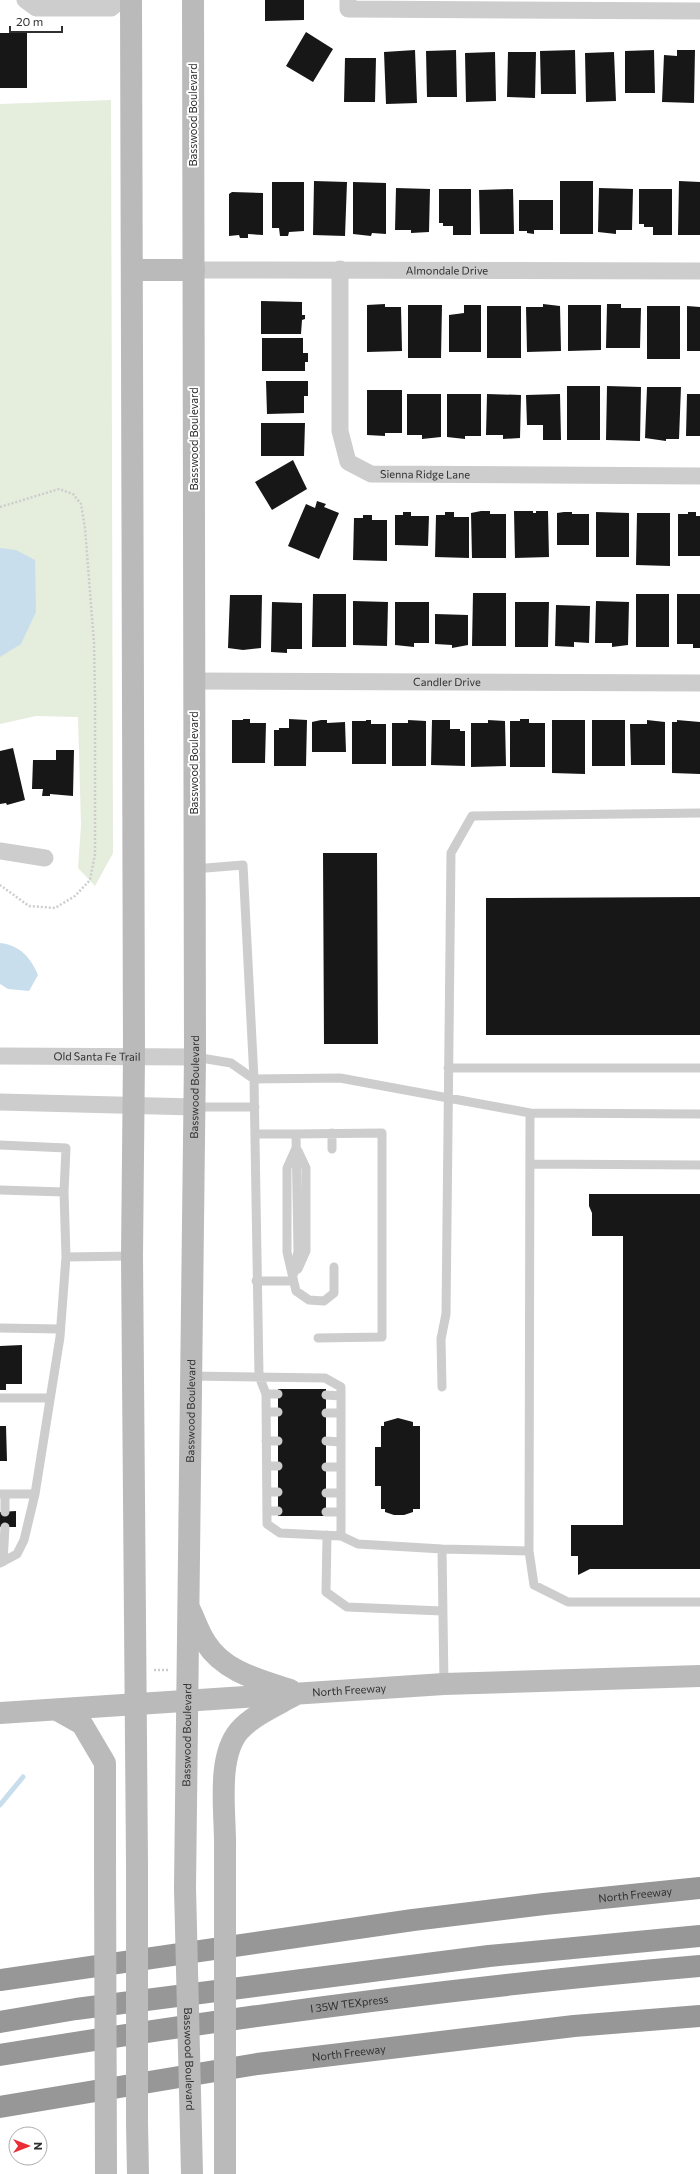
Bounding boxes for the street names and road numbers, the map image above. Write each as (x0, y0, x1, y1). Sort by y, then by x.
street label: Basswood Boulevard (186, 63, 199, 167)
street label: Almondale Drive (406, 263, 488, 277)
street label: Basswood Boulevard (187, 387, 200, 491)
street label: Sienna Ridge Lane (380, 467, 470, 481)
street label: Candler Drive (413, 675, 481, 688)
street label: Basswood Boulevard (187, 711, 200, 815)
street label: Basswood Boulevard (187, 1035, 201, 1139)
street label: Old Santa Fe Trail (53, 1049, 141, 1063)
street label: Basswood Boulevard (183, 1359, 197, 1463)
street label: North Freeway (312, 1681, 387, 1699)
street label: Basswood Boulevard (179, 1683, 193, 1787)
street label: North Freeway (598, 1884, 673, 1904)
street label: I 35W TEXpress (309, 1992, 389, 2015)
street label: Basswood Boulevard (182, 2007, 197, 2111)
street label: North Freeway (311, 2042, 387, 2063)

